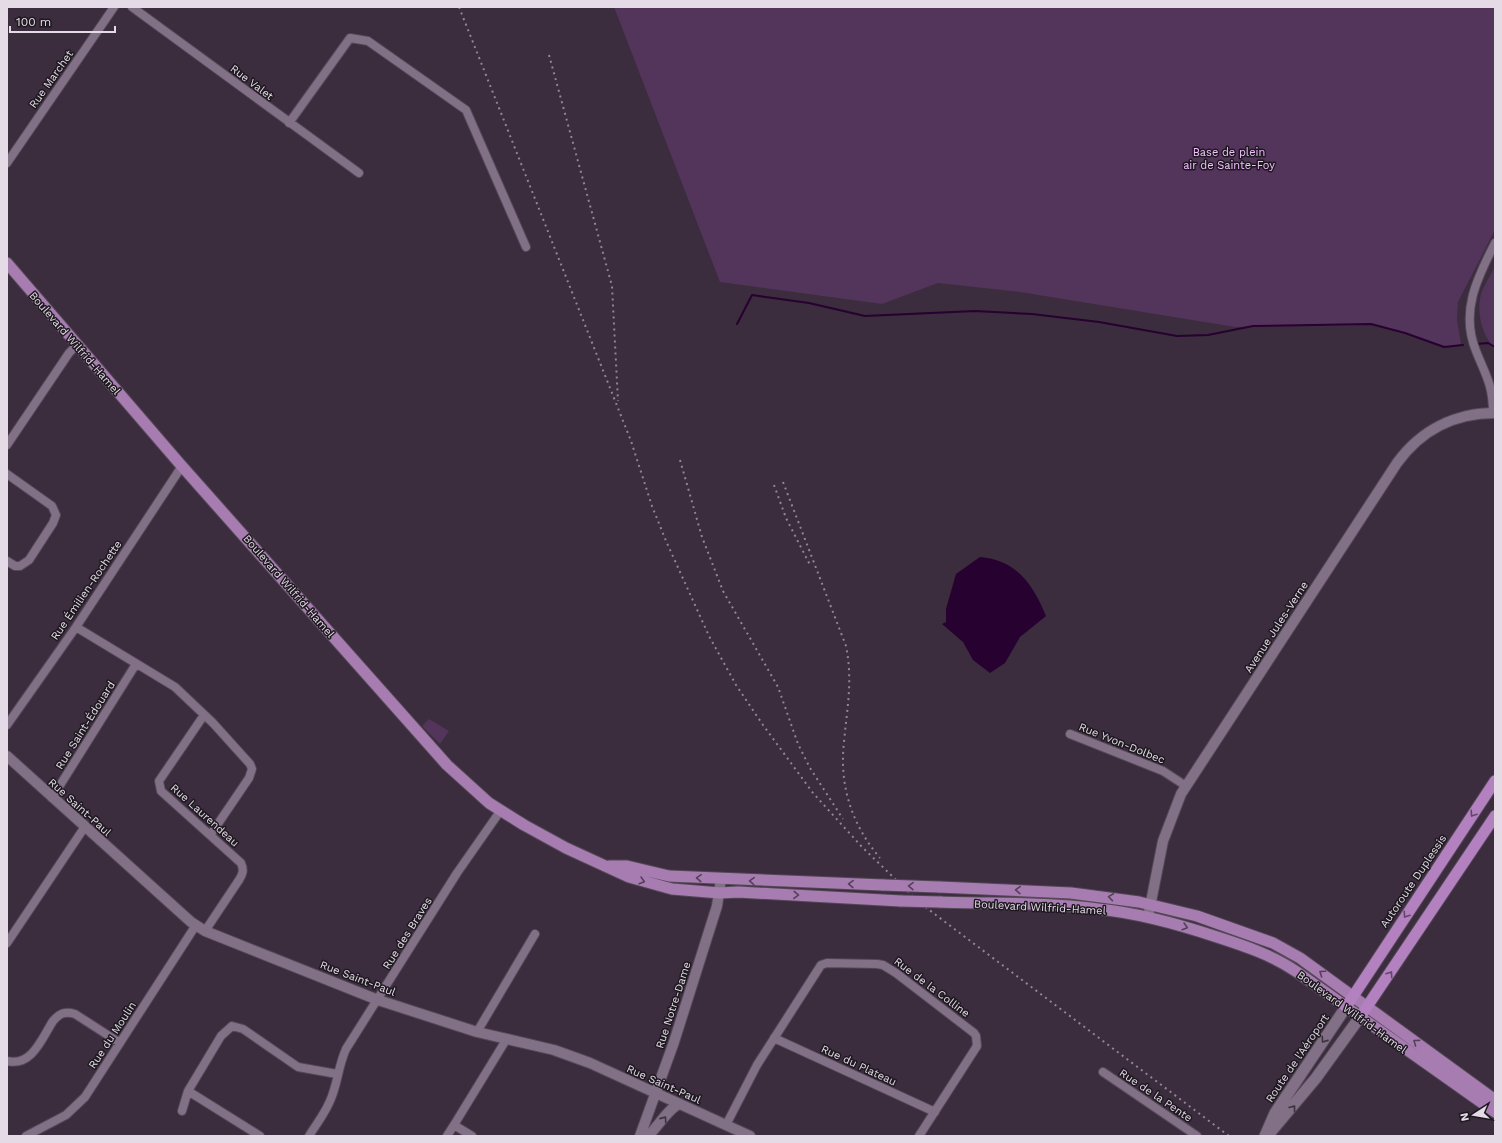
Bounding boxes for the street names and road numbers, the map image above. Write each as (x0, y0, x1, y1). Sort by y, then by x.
street label: Rue Marchet (27, 48, 76, 111)
street label: Rue Valet (228, 62, 276, 103)
street label: Boulevard Wilfrid-Hamel (26, 289, 123, 398)
street label: Boulevard Wilfrid-Hamel (240, 532, 337, 641)
street label: Rue Émilien-Rochette (47, 537, 125, 643)
street label: Avenue Jules-Verne (1242, 579, 1311, 675)
street label: Rue Saint-Édouard (52, 678, 118, 772)
street label: Rue Yvon-Dolbec (1077, 720, 1167, 767)
street label: Rue Saint-Paul (46, 776, 114, 839)
street label: Rue Laurendeau (168, 781, 241, 849)
street label: Autoroute Duplessis (1377, 832, 1449, 930)
street label: Rue des Braves (380, 895, 435, 972)
street label: Boulevard Wilfrid-Hamel (974, 898, 1107, 917)
street label: Rue de la Colline (891, 955, 972, 1020)
street label: Rue Saint-Paul (318, 958, 398, 999)
street label: Rue Notre-Dame (653, 960, 694, 1050)
street label: Boulevard Wilfrid-Hamel (1294, 968, 1409, 1057)
street label: Rue du Moulin (86, 999, 139, 1071)
street label: Route de l'Aéroport (1263, 1011, 1332, 1105)
street label: Rue du Plateau (819, 1042, 899, 1089)
street label: Rue Saint-Paul (625, 1062, 704, 1107)
street label: Rue de la Pente (1117, 1066, 1195, 1125)

